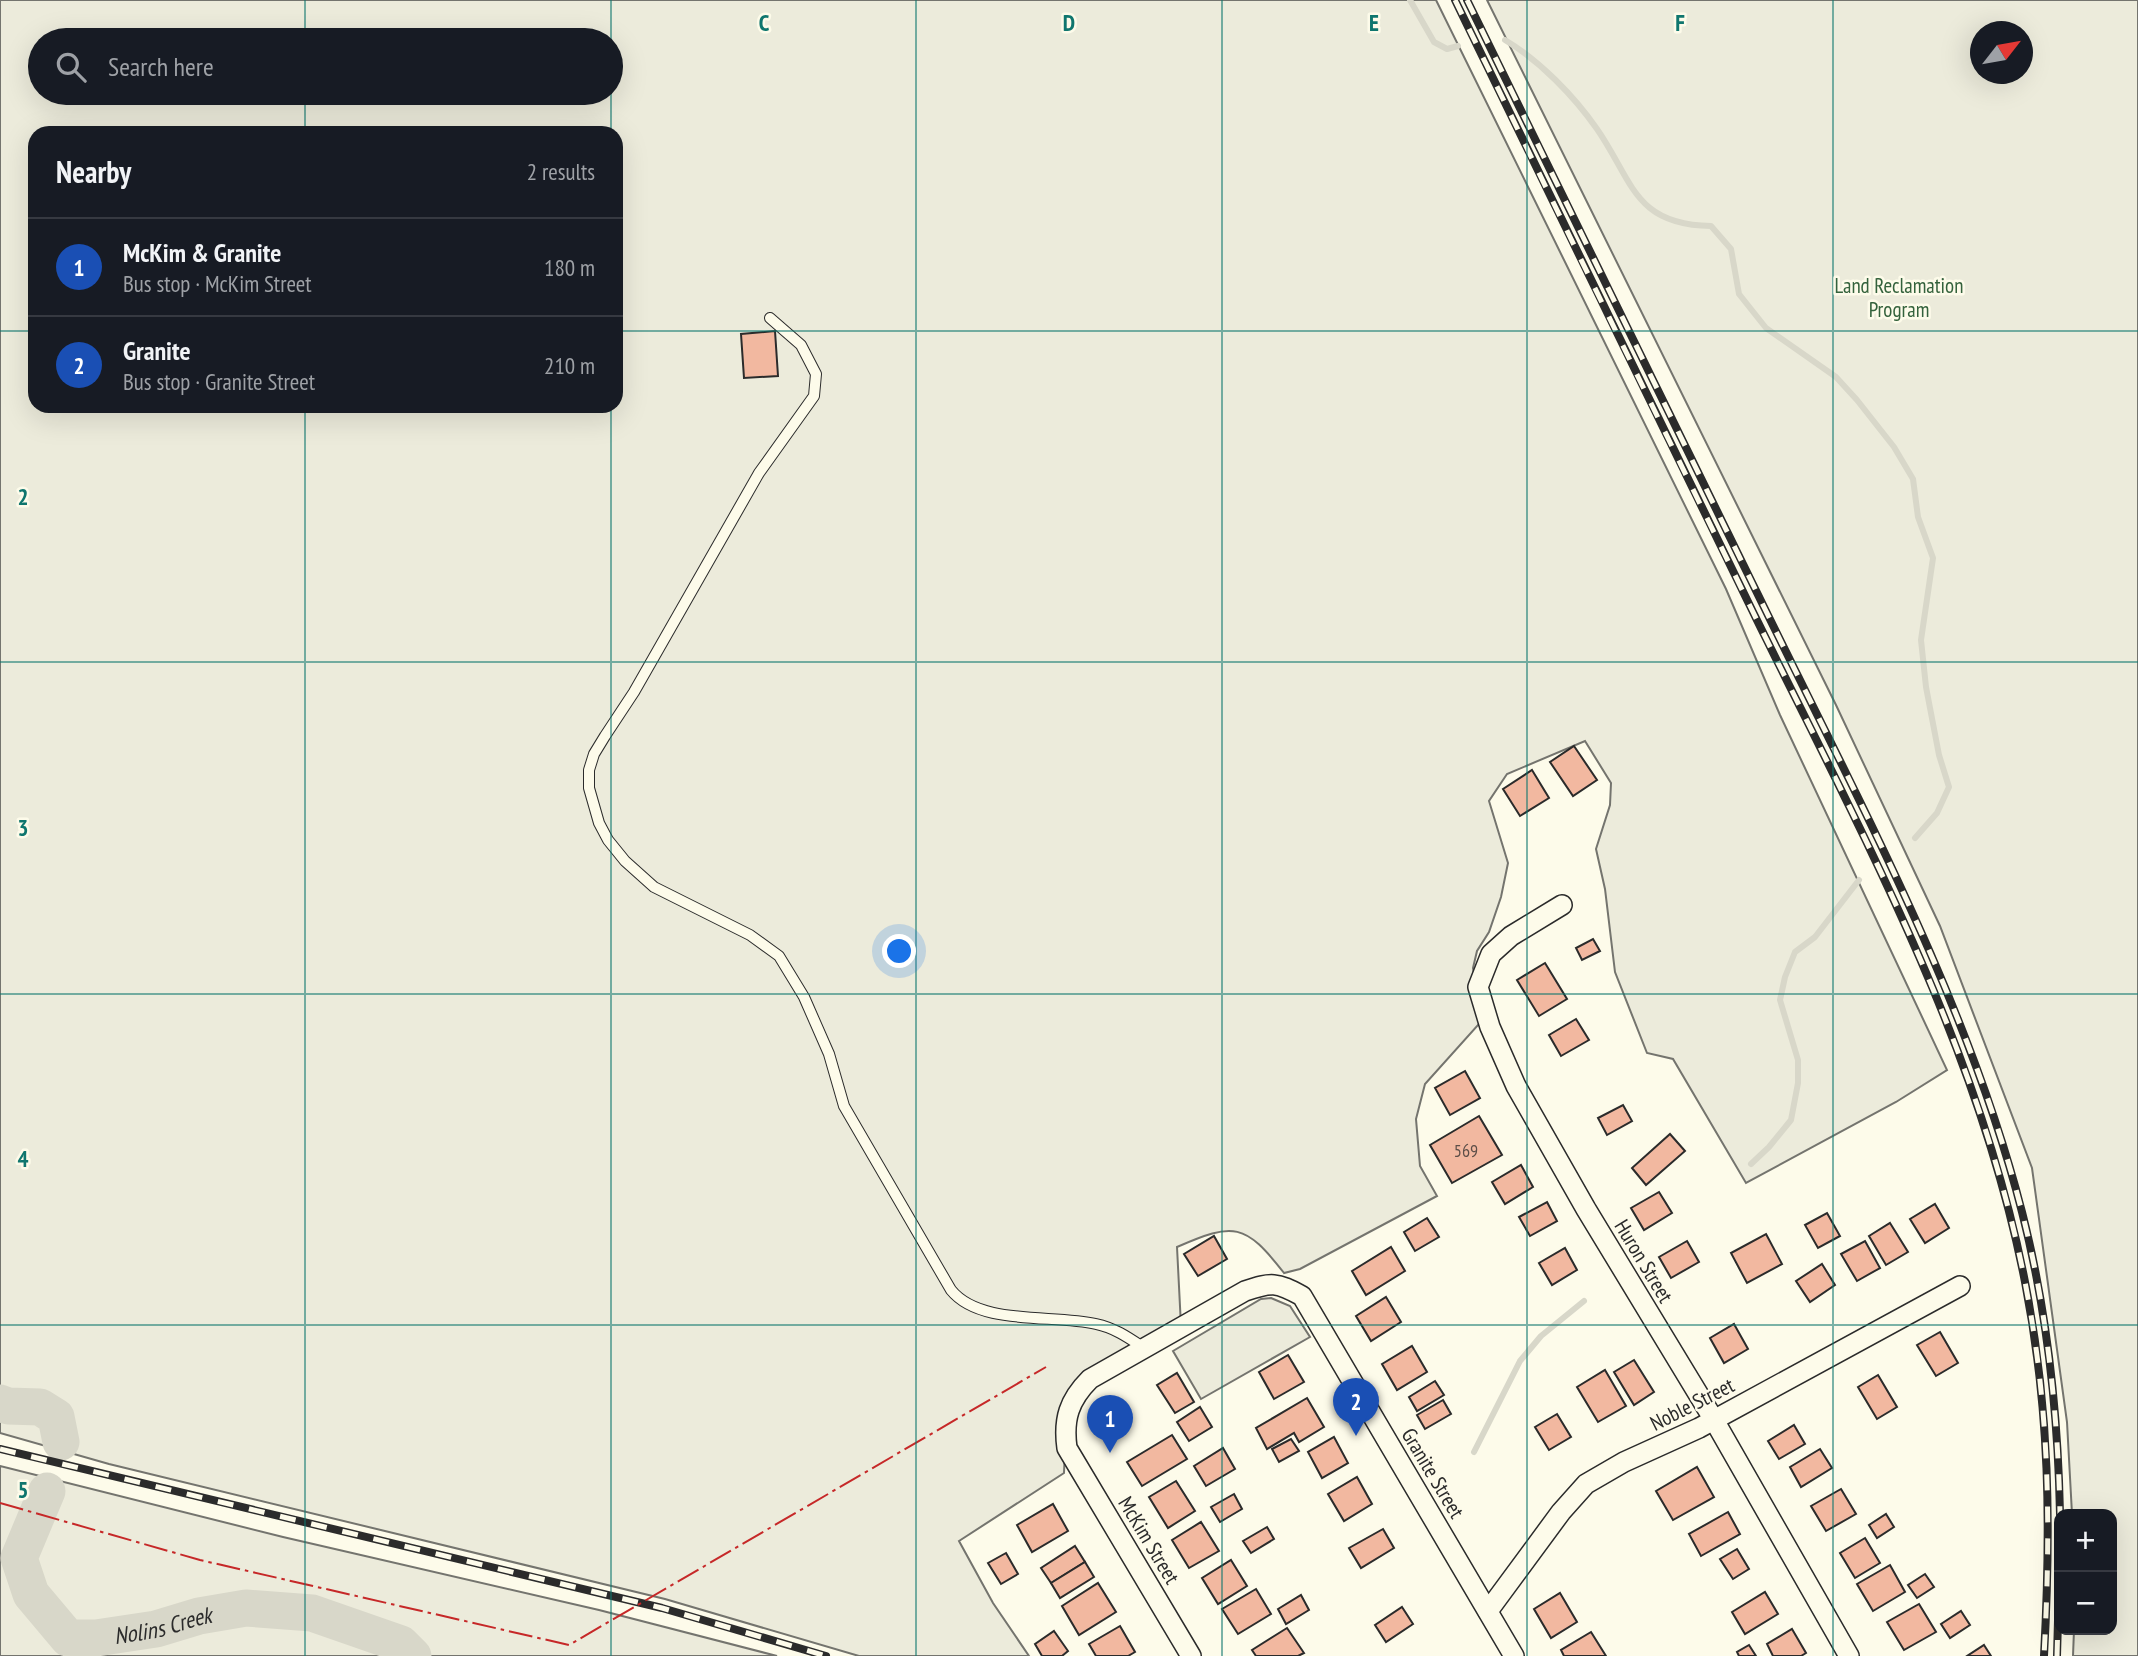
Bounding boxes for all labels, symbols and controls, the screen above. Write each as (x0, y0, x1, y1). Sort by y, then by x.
text: C (759, 8, 770, 37)
text: D (1063, 8, 1075, 37)
text: E (1369, 8, 1379, 37)
text: F (1675, 8, 1685, 37)
north arrow (1970, 21, 2033, 84)
search box (28, 28, 623, 105)
icon: search (52, 48, 90, 86)
text: Search here (108, 50, 214, 83)
text: Nearby (56, 152, 131, 191)
text: 2 results (527, 157, 595, 186)
text: McKim & Granite (123, 236, 281, 269)
text: 1 (74, 253, 85, 282)
text: 180 m (544, 253, 595, 282)
text: Bus stop · McKim Street (123, 269, 312, 298)
park label: Land Reclamation Program (1835, 272, 1963, 323)
text: Granite (123, 334, 191, 367)
text: 2 (74, 351, 85, 380)
text: 210 m (544, 351, 595, 380)
text: Bus stop · Granite Street (123, 367, 315, 396)
text: 2 (18, 482, 29, 511)
text: 3 (18, 813, 29, 842)
your location (882, 934, 916, 968)
house number: 569 (1454, 1139, 1478, 1162)
text: 4 (18, 1144, 29, 1173)
street label: Huron Street (1609, 1214, 1679, 1308)
street label: Noble Street (1645, 1371, 1739, 1437)
pin: 2 (1333, 1378, 1379, 1436)
pin: 1 (1087, 1395, 1133, 1453)
street label: Granite Street (1396, 1423, 1471, 1523)
text: 5 (18, 1475, 29, 1504)
street label: McKim Street (1112, 1491, 1186, 1589)
map controls (2054, 1509, 2117, 1635)
button: + (2054, 1509, 2117, 1572)
button: − (2054, 1572, 2117, 1635)
water label: Nolins Creek (112, 1599, 217, 1650)

